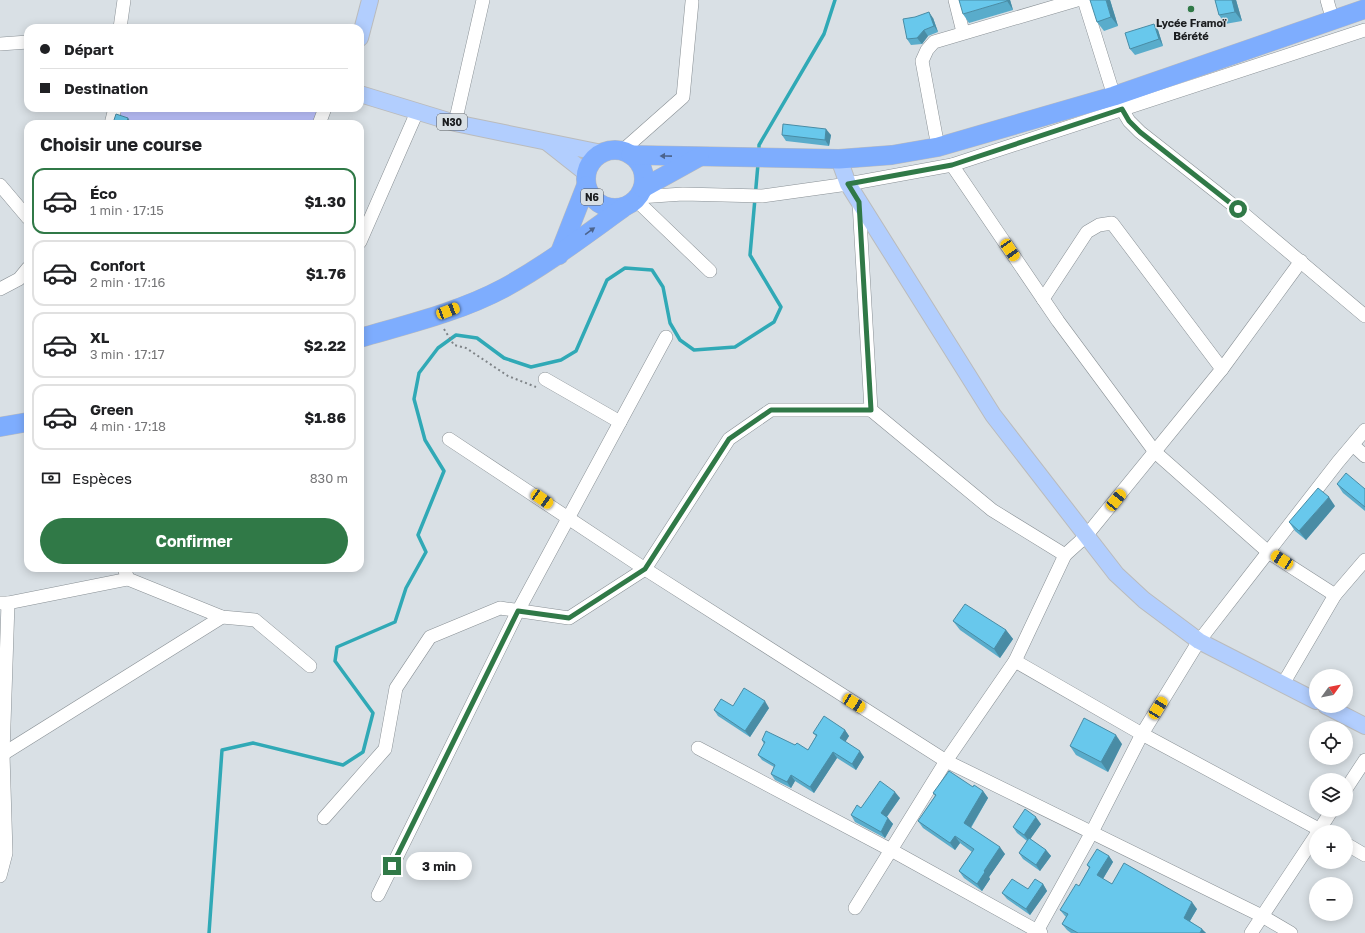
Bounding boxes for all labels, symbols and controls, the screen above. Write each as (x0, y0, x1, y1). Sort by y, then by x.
marker: Lycée Framoï Bérété (1186, 4, 1196, 14)
place label: Lycée Framoï Bérété (1156, 16, 1227, 42)
text: Départ (64, 40, 114, 58)
text: Destination (64, 79, 148, 97)
road number: N30 (437, 114, 467, 130)
text: Choisir une course (40, 133, 202, 155)
one-way arrow (659, 153, 672, 159)
icon: car (42, 183, 78, 219)
text: Éco (90, 184, 117, 202)
road number: N6 (581, 189, 603, 205)
text: $1.30 (305, 192, 346, 210)
route start (1229, 200, 1247, 218)
text: 1 min · 17:15 (90, 202, 164, 218)
one-way arrow (585, 227, 596, 236)
car (998, 237, 1022, 263)
icon: car (42, 255, 78, 291)
text: Confort (90, 256, 145, 274)
text: $1.76 (306, 264, 346, 282)
text: 2 min · 17:16 (90, 274, 165, 290)
car (435, 301, 461, 321)
icon: car (42, 327, 78, 363)
text: XL (90, 328, 109, 346)
text: $2.22 (304, 336, 346, 354)
text: 3 min · 17:17 (90, 346, 165, 362)
icon: car (42, 399, 78, 435)
text: Green (90, 400, 133, 418)
text: $1.86 (304, 408, 346, 426)
text: 4 min · 17:18 (90, 418, 166, 434)
icon: cash (40, 467, 62, 489)
text: Espèces (72, 469, 132, 487)
text: 830 m (310, 470, 348, 486)
car (529, 487, 555, 511)
car (1104, 487, 1128, 513)
button: Confirmer (40, 518, 348, 564)
car (1269, 548, 1295, 572)
north arrow (1309, 669, 1353, 713)
map controls (1309, 669, 1353, 921)
car (841, 692, 867, 714)
car (1147, 695, 1169, 721)
button: locate (1309, 721, 1353, 765)
button: layers (1309, 773, 1353, 817)
button: + (1309, 825, 1353, 869)
callout: 3 min (406, 852, 472, 880)
route end (383, 857, 401, 875)
text: 3 min (422, 858, 456, 874)
button: − (1309, 877, 1353, 921)

